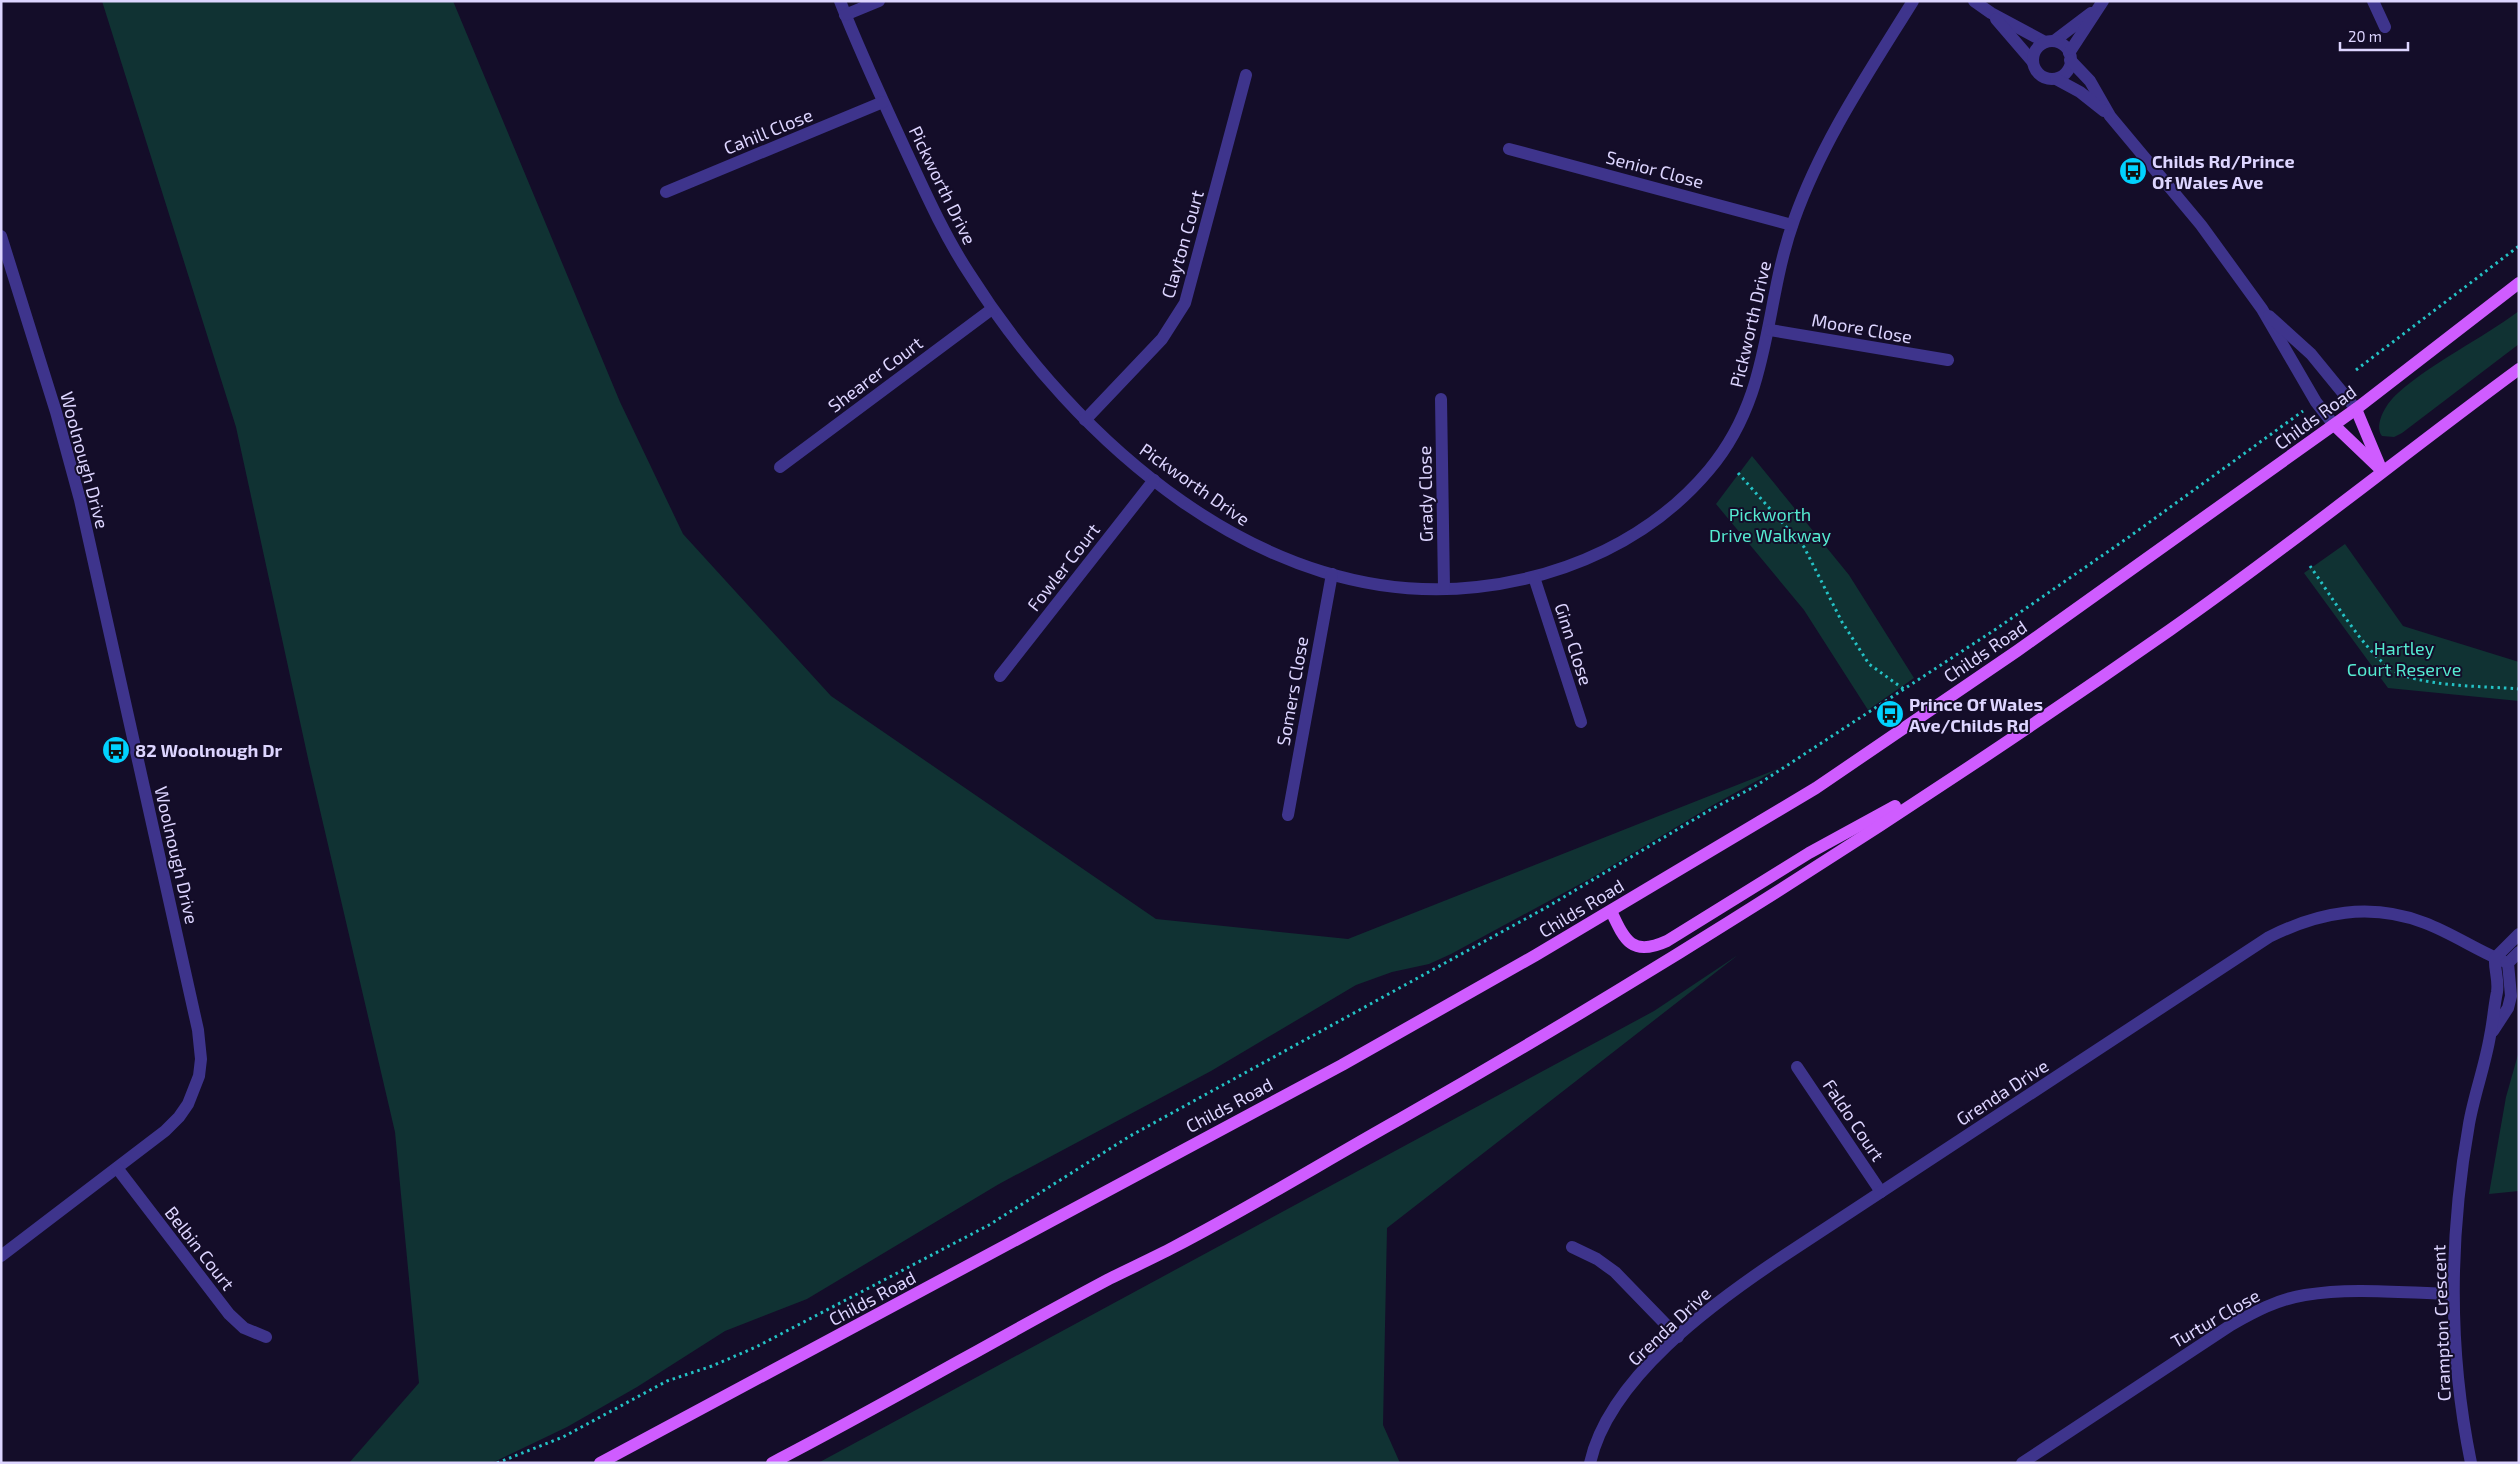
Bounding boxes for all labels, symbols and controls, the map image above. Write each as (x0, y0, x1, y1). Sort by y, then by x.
scale bar (2340, 20, 2408, 52)
text: 20 m (2348, 27, 2382, 45)
street label: Cahill Close (720, 103, 816, 159)
street label: Pickworth Drive (905, 122, 981, 248)
street label: Senior Close (1604, 145, 1706, 193)
place label: Childs Rd/Prince Of Wales Ave (2152, 150, 2295, 193)
bus stop icon: Childs Rd/Prince Of Wales Ave (2118, 156, 2148, 186)
street label: Clayton Court (1156, 187, 1208, 301)
street label: Pickworth Drive (1725, 259, 1775, 389)
street label: Moore Close (1810, 308, 1914, 348)
street label: Shearer Court (823, 331, 927, 417)
street label: Childs Road (2270, 380, 2360, 454)
street label: Woolnough Drive (56, 389, 114, 531)
street label: Pickworth Drive (1136, 438, 1254, 530)
street label: Grady Close (1413, 446, 1437, 542)
park label: Pickworth Drive Walkway (1709, 503, 1831, 546)
street label: Fowler Court (1022, 519, 1104, 615)
street label: Ginn Close (1550, 600, 1598, 688)
street label: Childs Road (1939, 615, 2031, 687)
street label: Somers Close (1272, 635, 1312, 747)
park label: Hartley Court Reserve (2347, 637, 2461, 680)
place label: Prince Of Wales Ave/Childs Rd (1909, 693, 2043, 736)
bus stop icon: Prince Of Wales Ave/Childs Rd (1875, 699, 1905, 729)
bus stop icon: 82 Woolnough Dr (101, 735, 131, 765)
place label: 82 Woolnough Dr (135, 739, 282, 761)
street label: Woolnough Drive (150, 784, 204, 926)
street label: Childs Road (1534, 874, 1628, 942)
street label: Grenda Drive (1952, 1054, 2052, 1130)
street label: Childs Road (1182, 1073, 1276, 1137)
street label: Faldo Court (1819, 1075, 1889, 1165)
street label: Belbin Court (160, 1202, 240, 1294)
street label: Crampton Crescent (2427, 1244, 2455, 1402)
street label: Childs Road (825, 1266, 919, 1330)
street label: Grenda Drive (1623, 1282, 1715, 1370)
street label: Turtur Close (2167, 1284, 2263, 1352)

